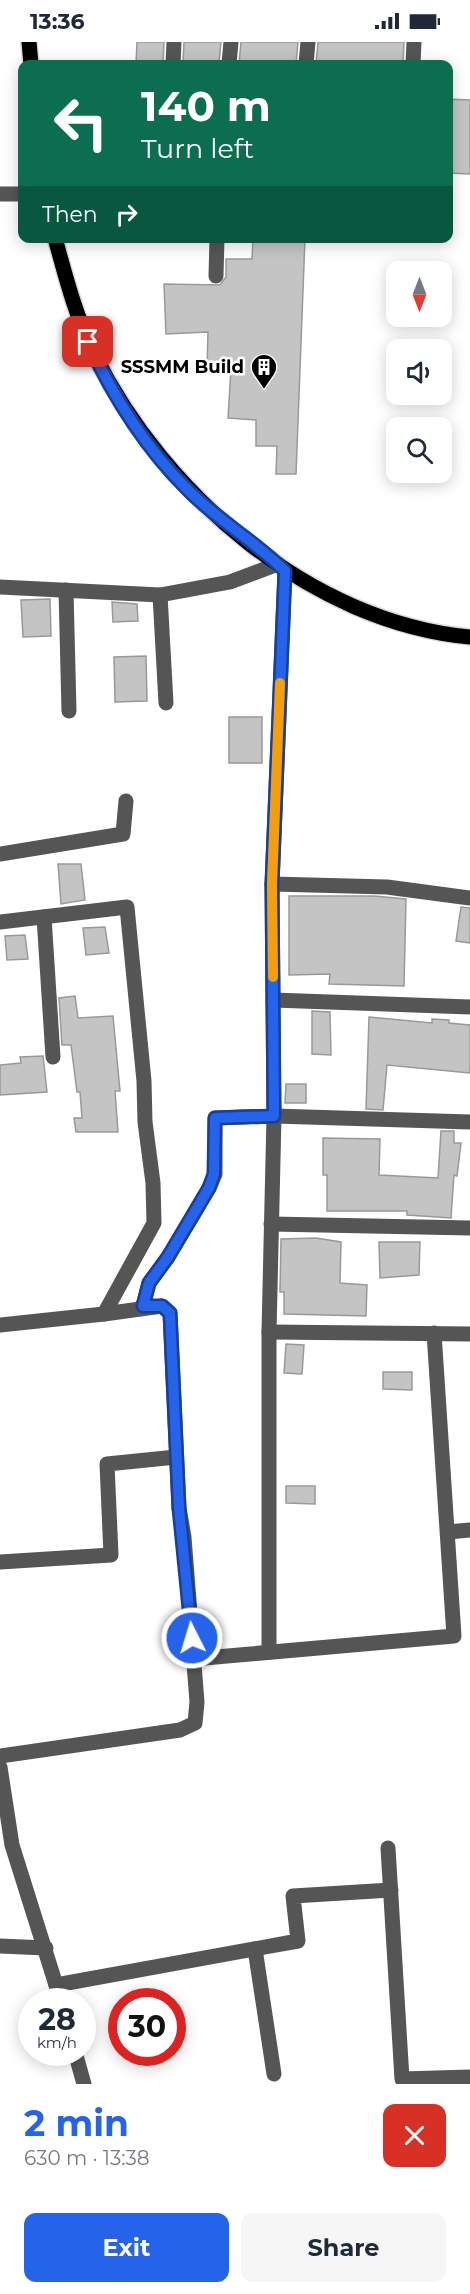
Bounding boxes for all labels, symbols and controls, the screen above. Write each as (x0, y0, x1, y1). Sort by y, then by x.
text: 13:36 (30, 8, 84, 35)
text: 140 m (141, 80, 271, 132)
icon: left (42, 84, 120, 162)
text: Turn left (141, 132, 254, 165)
icon: right (110, 198, 143, 231)
text: Then (42, 201, 98, 228)
north arrow (386, 261, 452, 327)
map controls (386, 261, 452, 483)
pin (62, 316, 113, 367)
icon: arrive (71, 325, 104, 358)
button: sound (386, 339, 452, 405)
building icon: SSSMM Build (249, 352, 279, 390)
place label: SSSMM Build (121, 356, 244, 378)
button: search (386, 417, 452, 483)
position arrow (160, 1606, 224, 1670)
speed limit sign: 30 (108, 1988, 186, 2066)
text: 28 (38, 2001, 76, 2038)
text: km/h (37, 2033, 77, 2052)
text: 2 min (24, 2101, 129, 2145)
button: close (383, 2104, 446, 2167)
text: 630 m · 13:38 (24, 2146, 149, 2170)
button: Exit (24, 2213, 229, 2282)
button: Share (241, 2213, 446, 2282)

